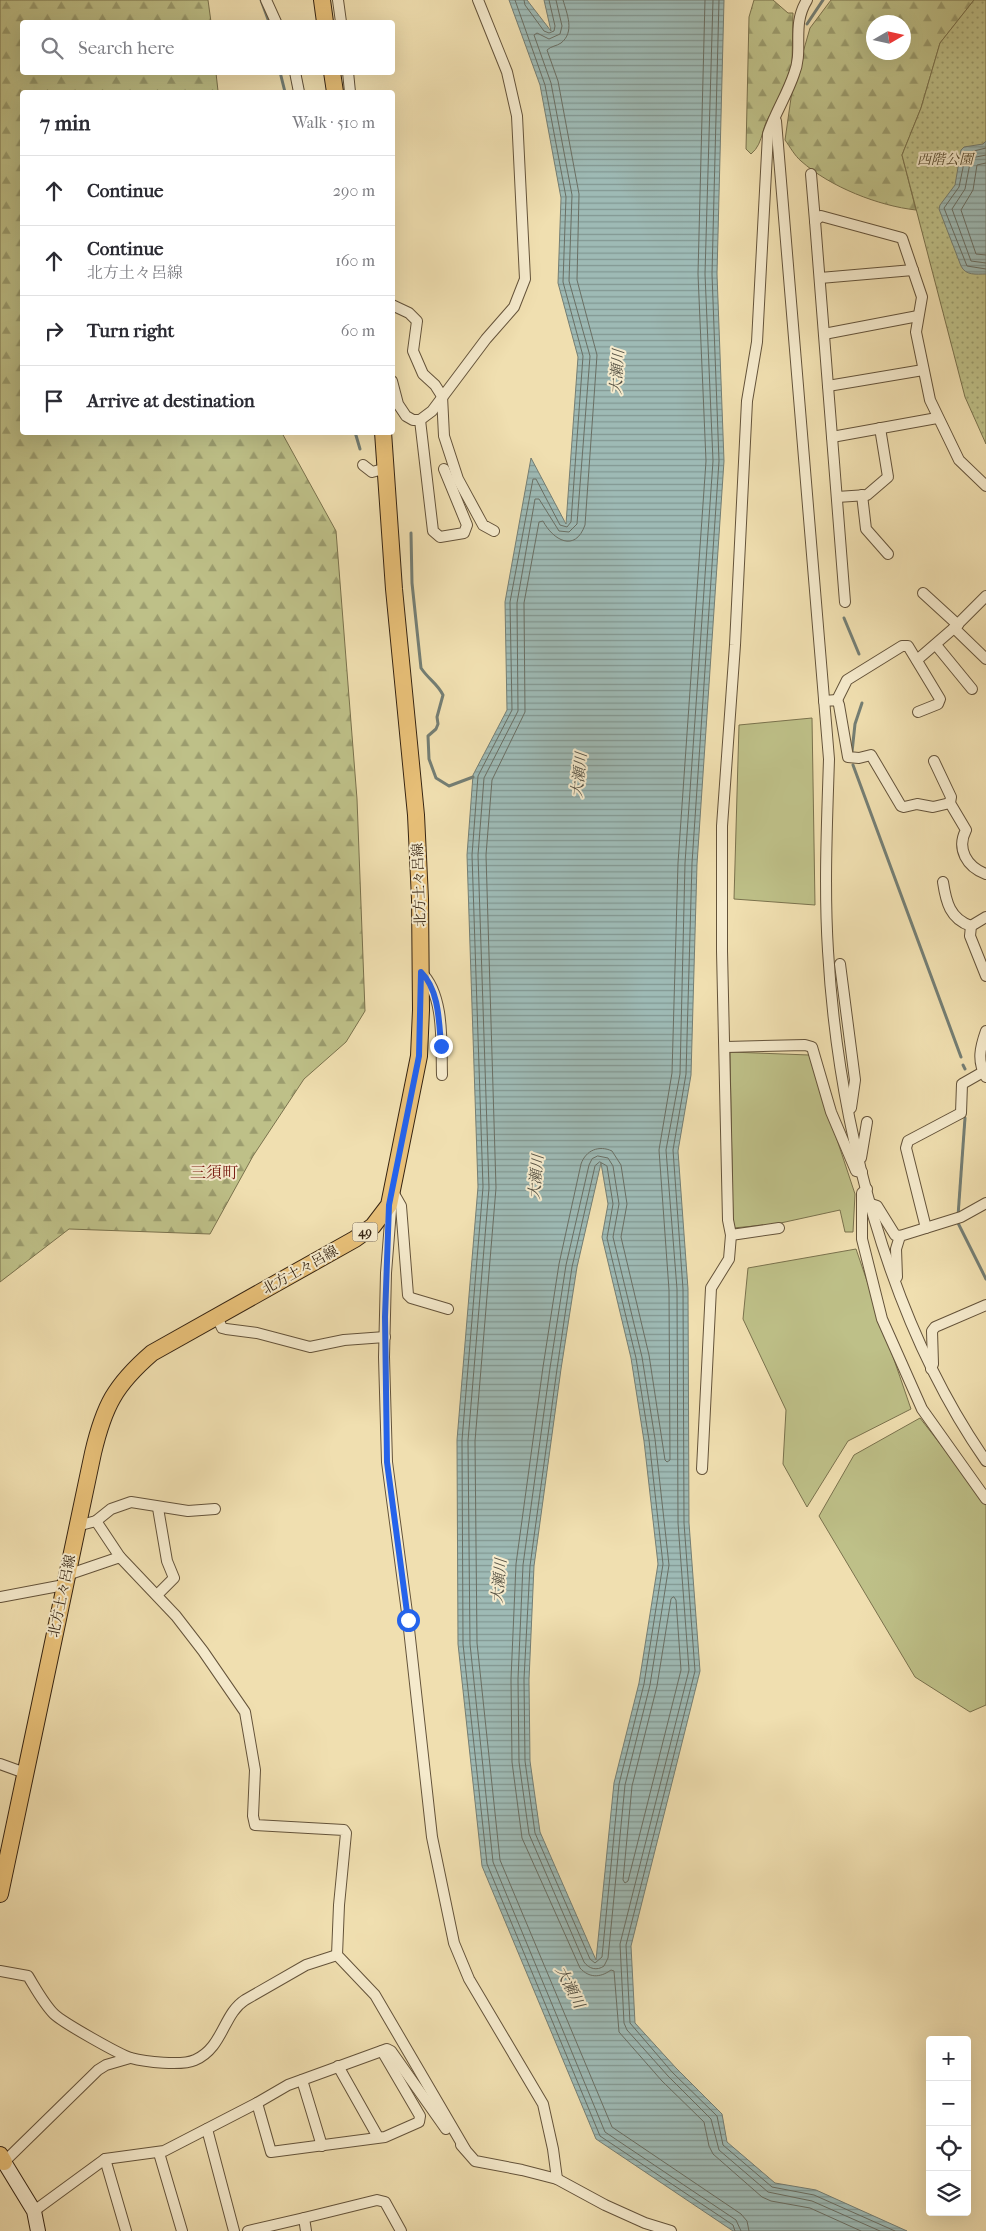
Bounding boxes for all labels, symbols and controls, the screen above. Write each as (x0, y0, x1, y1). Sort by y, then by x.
north arrow (866, 15, 911, 60)
search box (20, 20, 395, 75)
icon: search (38, 34, 66, 62)
text: Search here (78, 37, 174, 59)
text: 7 min (40, 111, 91, 135)
text: Walk · 510 m (292, 113, 375, 132)
park label: 西階公園 (917, 151, 975, 168)
icon: ahead (40, 177, 68, 205)
text: Continue (87, 180, 163, 202)
text: 290 m (333, 181, 375, 200)
text: Continue (87, 238, 163, 260)
icon: ahead (40, 247, 68, 275)
text: 160 m (335, 251, 375, 270)
text: 北方土々呂線 (87, 263, 183, 282)
icon: right (40, 317, 68, 345)
text: Turn right (87, 320, 174, 342)
text: 60 m (341, 321, 375, 340)
water label: 大瀬川 (606, 347, 628, 395)
icon: arrive (40, 387, 68, 415)
text: Arrive at destination (87, 390, 255, 412)
water label: 大瀬川 (568, 750, 591, 798)
street label: 北方土々呂線 (409, 843, 429, 927)
route end (430, 1035, 453, 1058)
water label: 大瀬川 (525, 1152, 547, 1200)
district label: 三須町 (190, 1163, 238, 1182)
road number: 49 (352, 1222, 378, 1242)
street label: 北方土々呂線 (259, 1242, 341, 1298)
street label: 北方土々呂線 (45, 1553, 79, 1639)
water label: 大瀬川 (488, 1556, 510, 1604)
route start (397, 1609, 420, 1632)
water label: 大瀬川 (552, 1963, 589, 2013)
map controls (926, 2036, 971, 2216)
button: + (926, 2036, 971, 2081)
button: − (926, 2081, 971, 2126)
button: locate (926, 2126, 971, 2171)
button: layers (926, 2171, 971, 2216)

